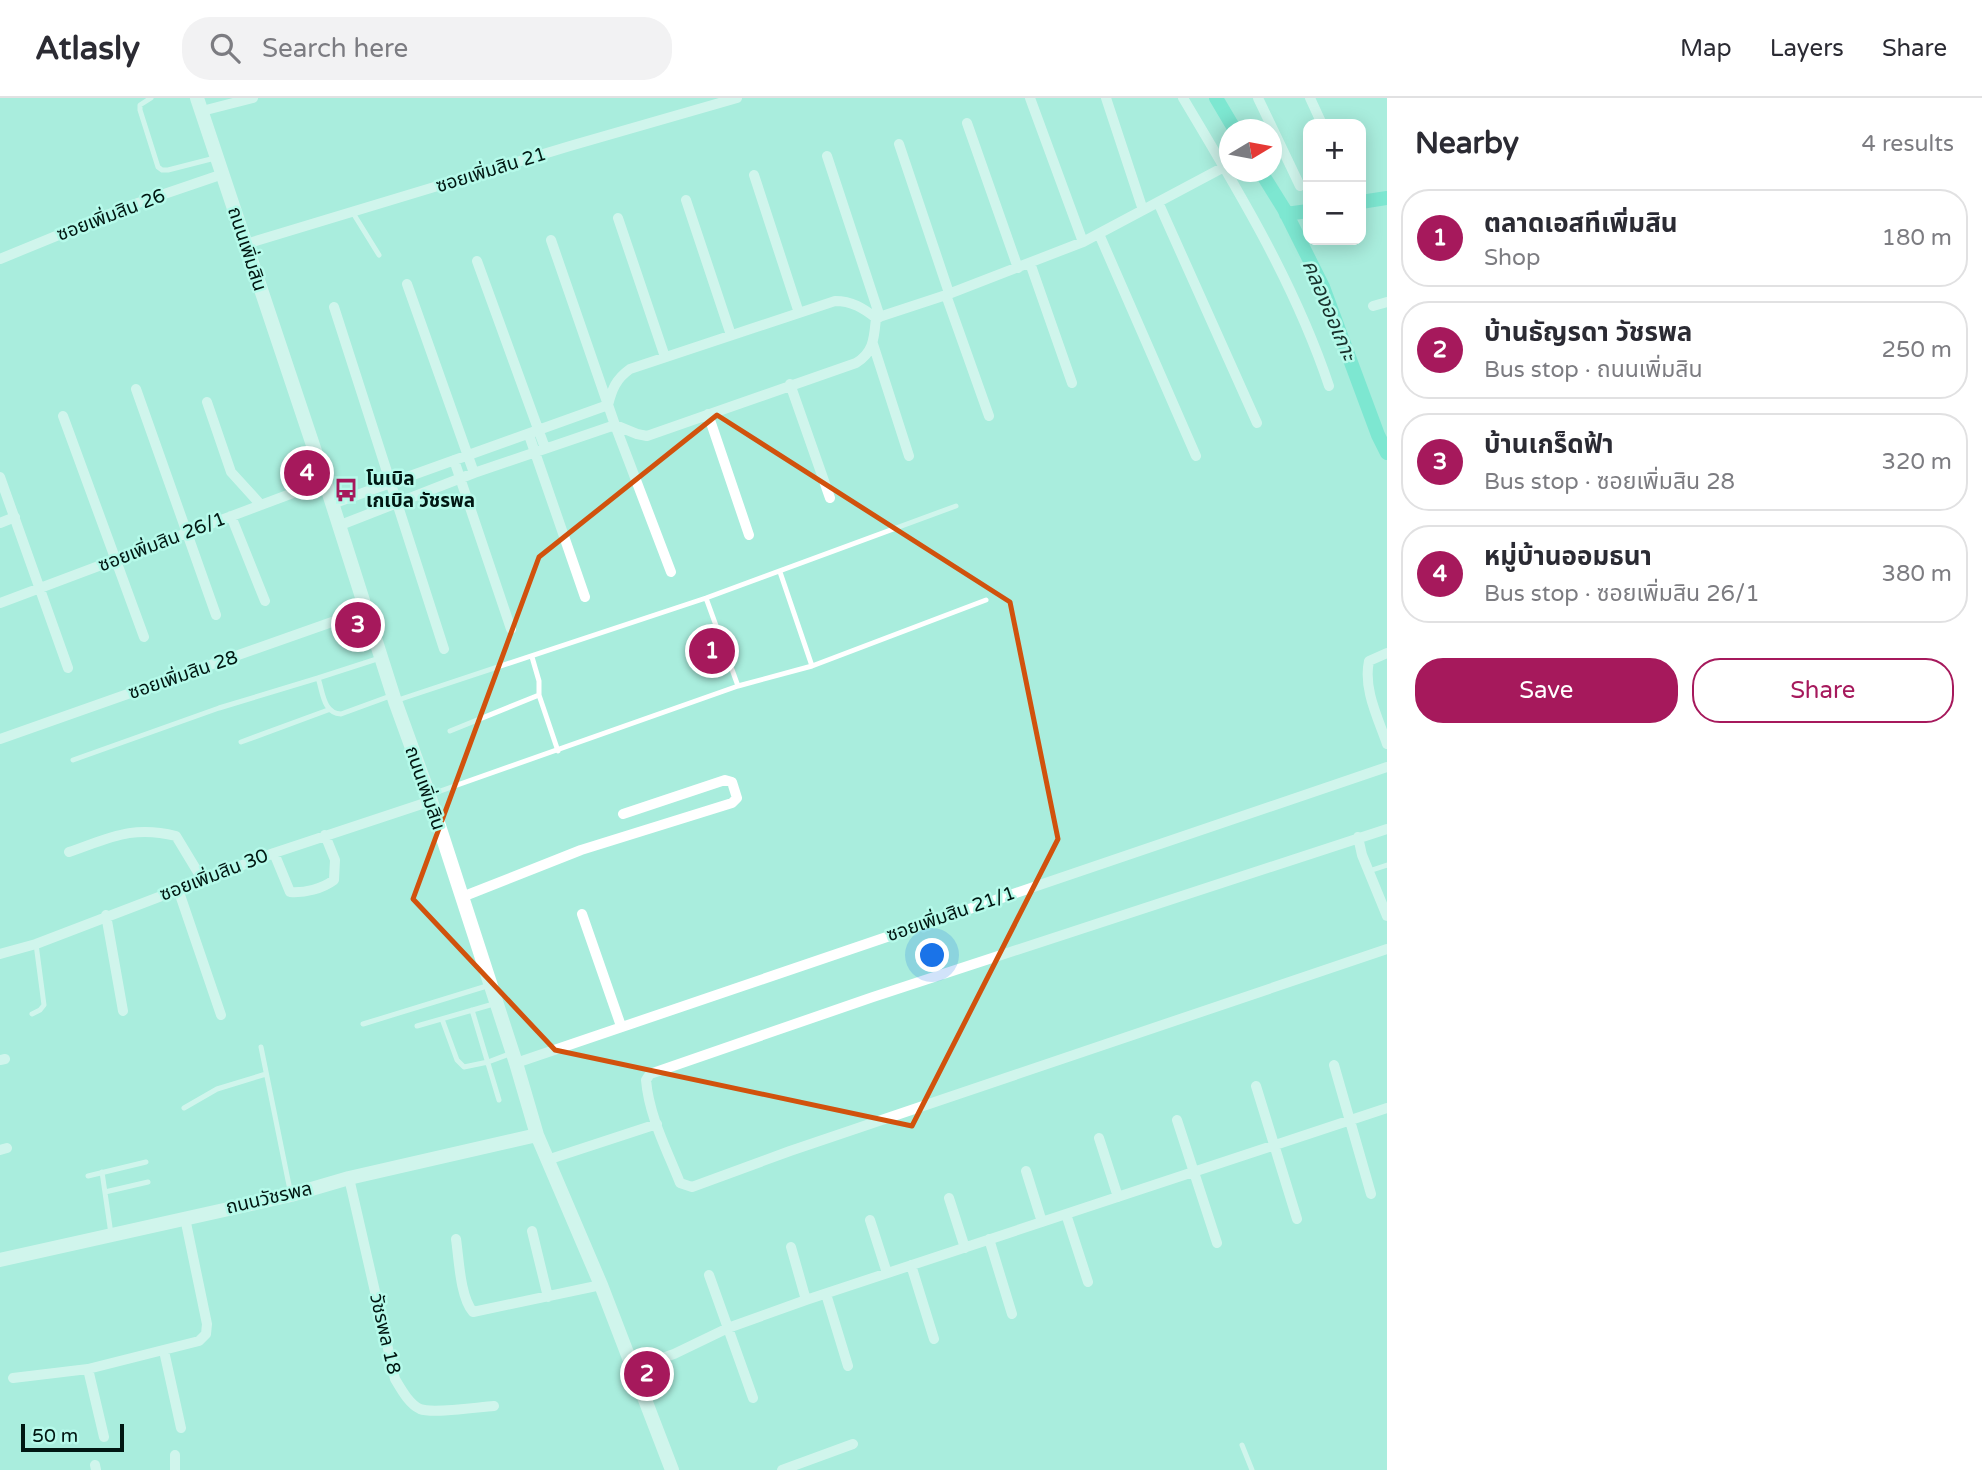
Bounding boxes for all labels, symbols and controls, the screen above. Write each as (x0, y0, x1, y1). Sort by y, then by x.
search box (182, 17, 672, 80)
text: Atlasly (35, 29, 140, 68)
icon: search (206, 29, 244, 67)
text: Search here (262, 33, 408, 64)
text: Map (1680, 34, 1732, 63)
text: Layers (1770, 34, 1844, 63)
text: Share (1882, 34, 1947, 63)
north arrow (1219, 119, 1282, 182)
map controls (1303, 119, 1366, 245)
button: + (1303, 119, 1366, 182)
text: Nearby (1415, 125, 1519, 162)
text: 4 results (1861, 130, 1954, 158)
street label: ซอยเพิ่มสิน 21 (433, 141, 549, 197)
street label: ซอยเพิ่มสิน 26 (53, 182, 168, 246)
button: − (1303, 182, 1366, 245)
street label: ถนนเพิ่มสิน (223, 203, 273, 294)
text: ตลาดเอสทีเพิ่มสิน (1484, 208, 1678, 239)
text: 1 (1433, 224, 1447, 252)
text: 180 m (1882, 224, 1952, 252)
text: Shop (1484, 244, 1541, 272)
water label: คลองออเกาะ (1297, 256, 1362, 366)
text: บ้านธัญรดา วัชรพล (1484, 317, 1692, 348)
text: 2 (1433, 336, 1447, 364)
text: 250 m (1882, 336, 1952, 364)
text: Bus stop · ถนนเพิ่มสิน (1484, 356, 1703, 384)
text: บ้านเกร็ดฟ้า (1484, 429, 1614, 460)
pin: 4 (284, 447, 330, 499)
text: 3 (1433, 448, 1447, 476)
text: 320 m (1882, 448, 1952, 476)
place label: โนเบิล เกเบิล วัชรพล (366, 468, 475, 512)
text: Bus stop · ซอยเพิ่มสิน 28 (1484, 468, 1735, 496)
bus stop icon: โนเบิล เกเบิล วัชรพล (332, 476, 360, 504)
street label: ซอยเพิ่มสิน 26/1 (95, 506, 229, 576)
text: หมู่บ้านออมธนา (1484, 541, 1652, 572)
text: 4 (1433, 560, 1447, 588)
text: 380 m (1882, 560, 1952, 588)
text: Bus stop · ซอยเพิ่มสิน 26/1 (1484, 580, 1760, 608)
pin: 3 (335, 599, 381, 651)
pin: 1 (689, 625, 735, 677)
street label: ซอยเพิ่มสิน 28 (125, 644, 241, 704)
button: Save (1415, 658, 1678, 723)
button: Share (1692, 658, 1954, 723)
street label: ถนนเพิ่มสิน (400, 742, 451, 833)
street label: ซอยเพิ่มสิน 30 (156, 842, 271, 906)
street label: ซอยเพิ่มสิน 21/1 (883, 880, 1018, 946)
your location (915, 938, 949, 972)
street label: ถนนวัชรพล (224, 1177, 314, 1219)
street label: วัชรพล 18 (365, 1292, 405, 1376)
pin: 2 (624, 1348, 670, 1400)
scale bar (21, 1421, 124, 1453)
text: 50 m (32, 1425, 78, 1447)

